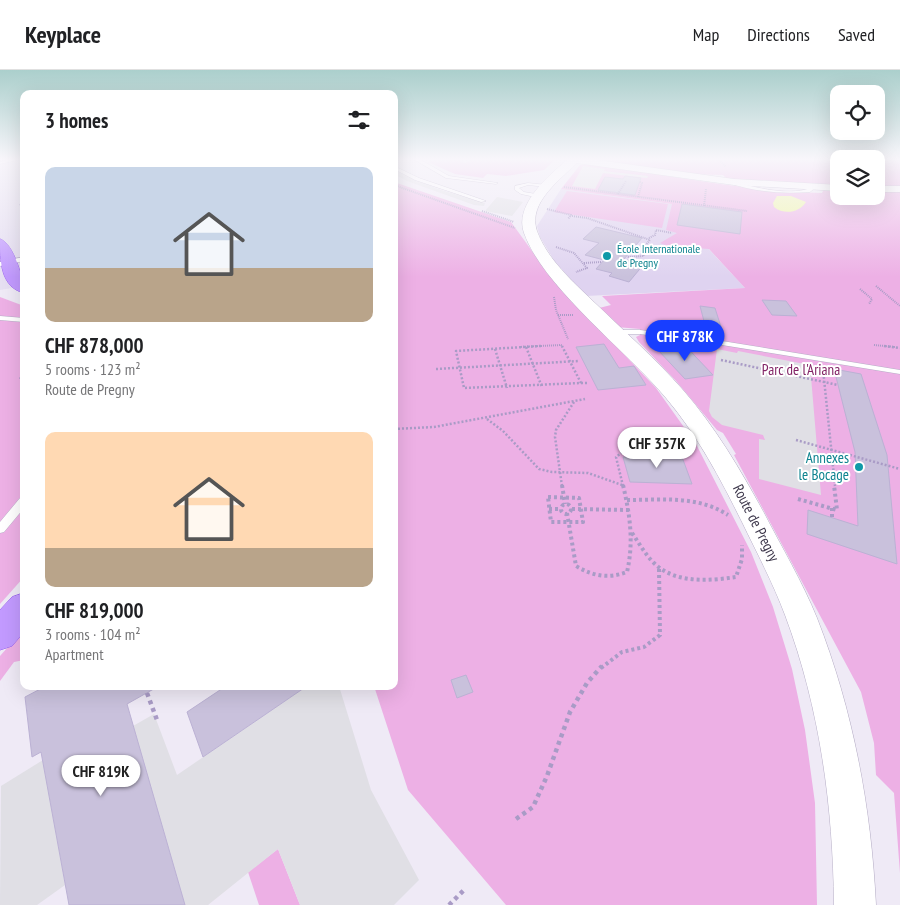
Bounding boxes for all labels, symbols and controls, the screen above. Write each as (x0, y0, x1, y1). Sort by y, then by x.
text: Keyplace (25, 19, 101, 50)
text: Map (693, 23, 719, 46)
text: Directions (747, 23, 810, 46)
text: Saved (838, 23, 875, 46)
map controls (830, 85, 885, 205)
button: locate (830, 85, 885, 140)
icon: filters (345, 106, 373, 134)
text: 3 homes (45, 107, 108, 134)
button: layers (830, 150, 885, 205)
icon: home (164, 199, 254, 289)
place label: École Internationale de Pregny (617, 241, 700, 270)
marker: École Internationale de Pregny (601, 250, 613, 262)
pin: CHF 878K (633, 320, 737, 362)
text: CHF 878K (656, 326, 714, 346)
text: CHF 878,000 (45, 332, 144, 359)
text: 5 rooms · 123 m² (45, 359, 141, 379)
park label: Parc de l'Ariana (762, 360, 840, 379)
text: Route de Pregny (45, 379, 135, 399)
pin: CHF 357K (605, 426, 709, 469)
text: CHF 357K (628, 433, 686, 453)
place label: Annexes le Bocage (799, 448, 849, 484)
marker: Annexes le Bocage (853, 461, 865, 473)
icon: home (164, 464, 254, 554)
street label: Route de Pregny (729, 481, 784, 565)
text: CHF 819,000 (45, 597, 144, 624)
text: 3 rooms · 104 m² (45, 624, 141, 644)
text: Apartment (45, 644, 104, 664)
pin: CHF 819K (49, 754, 153, 797)
text: CHF 819K (72, 761, 130, 781)

